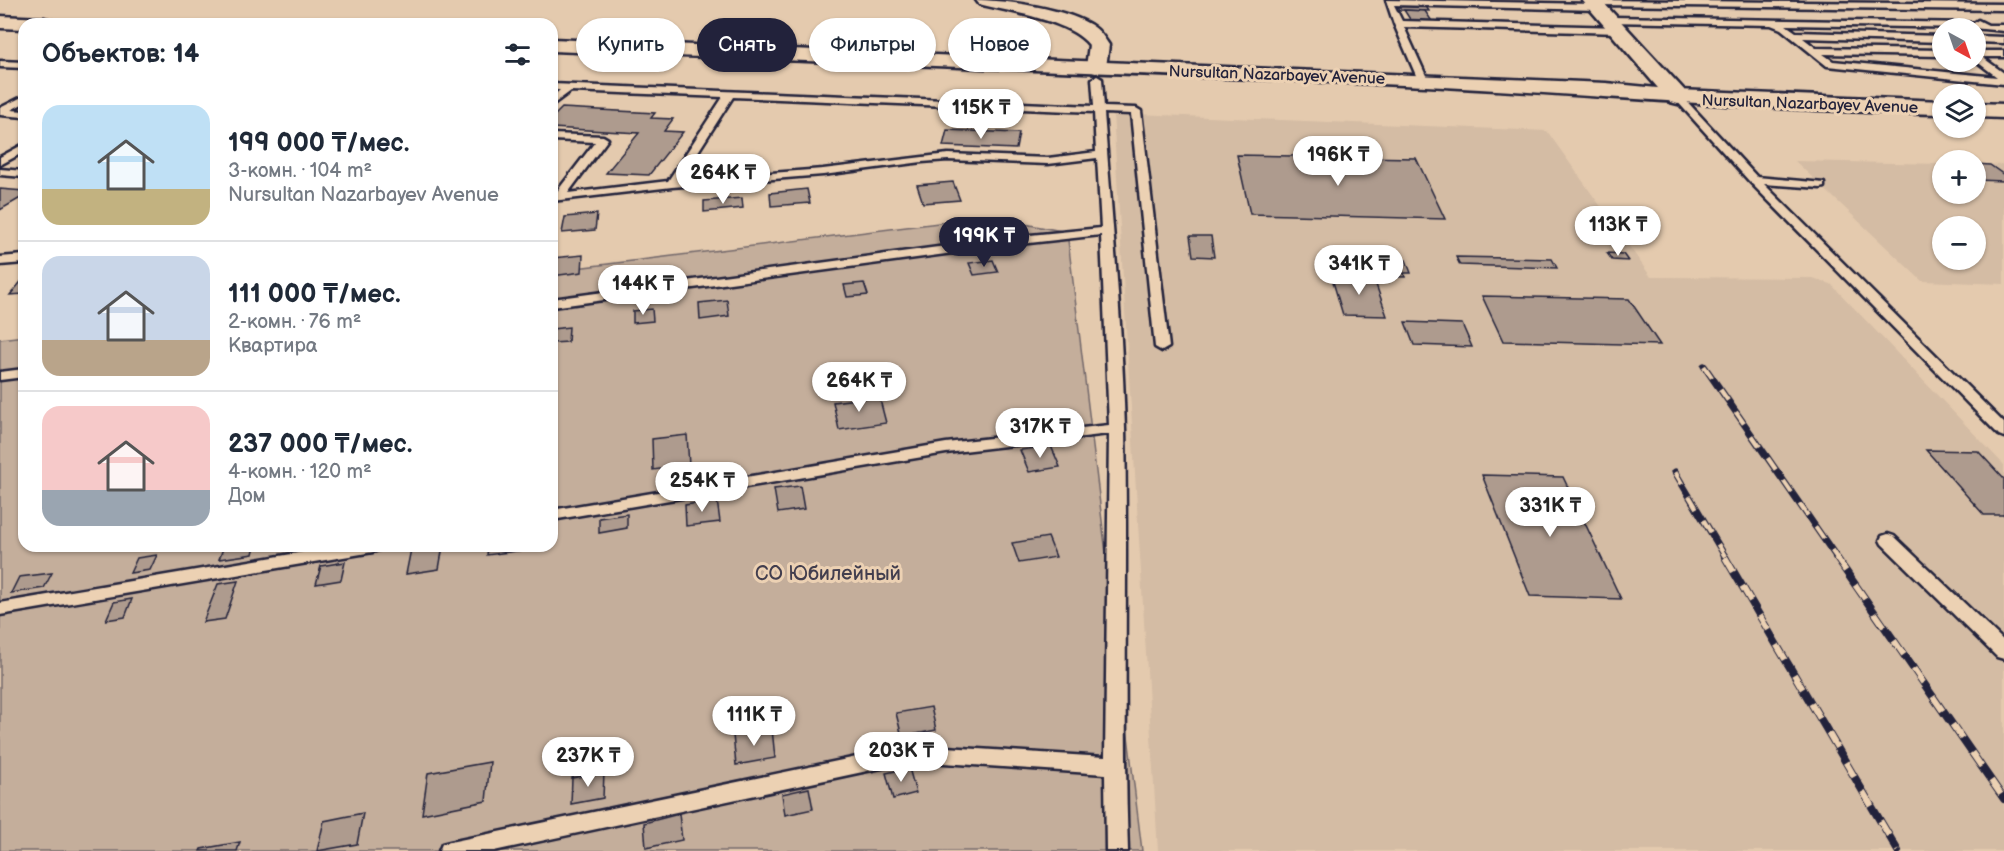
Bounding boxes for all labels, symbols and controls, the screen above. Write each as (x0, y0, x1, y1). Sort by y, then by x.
chip: Купить (576, 18, 685, 72)
chip: Снять (697, 18, 797, 72)
chip: Фильтры (809, 18, 936, 72)
chip: Новое (948, 18, 1051, 72)
north arrow (1932, 18, 1986, 72)
map controls (1932, 18, 1986, 270)
icon: filters (501, 38, 534, 71)
text: Объектов: 14 (42, 39, 199, 70)
street label: Nursultan Nazarbayev Avenue (1168, 62, 1386, 89)
button: layers (1932, 84, 1986, 138)
pin: 115K ₸ (932, 89, 1030, 140)
street label: Nursultan Nazarbayev Avenue (1701, 91, 1919, 118)
text: 115K ₸ (952, 96, 1010, 120)
text: 199 000 ₸/мес. (228, 128, 409, 159)
icon: home (90, 129, 162, 201)
pin: 196K ₸ (1289, 136, 1387, 187)
text: 196K ₸ (1307, 143, 1369, 167)
button: + (1932, 150, 1986, 204)
pin: 264K ₸ (674, 154, 772, 205)
text: 3-комн. · 104 m² (228, 159, 372, 183)
text: 264K ₸ (690, 161, 756, 185)
text: Nursultan Nazarbayev Avenue (228, 183, 499, 207)
pin: 113K ₸ (1569, 206, 1667, 257)
text: 113K ₸ (1589, 213, 1647, 237)
button: − (1932, 216, 1986, 270)
pin: 199K ₸ (935, 217, 1033, 268)
text: 199K ₸ (953, 224, 1015, 248)
pin: 341K ₸ (1310, 245, 1408, 296)
text: 341K ₸ (1328, 252, 1390, 276)
pin: 144K ₸ (594, 265, 692, 316)
text: 144K ₸ (612, 272, 674, 296)
text: 111 000 ₸/мес. (228, 279, 401, 310)
icon: home (90, 280, 162, 352)
text: 2-комн. · 76 m² (228, 310, 361, 334)
text: Квартира (228, 334, 318, 358)
pin: 264K ₸ (810, 362, 908, 413)
text: 264K ₸ (826, 369, 892, 393)
pin: 317K ₸ (991, 408, 1089, 459)
text: 317K ₸ (1009, 415, 1071, 439)
text: 237 000 ₸/мес. (228, 429, 412, 460)
icon: home (90, 430, 162, 502)
text: 4-комн. · 120 m² (228, 460, 372, 484)
pin: 254K ₸ (653, 462, 751, 513)
text: 254K ₸ (669, 469, 735, 493)
text: Дом (228, 484, 266, 508)
pin: 331K ₸ (1501, 487, 1599, 538)
text: 331K ₸ (1519, 494, 1581, 518)
park label: СО Юбилейный (755, 562, 901, 586)
pin: 111K ₸ (705, 696, 803, 747)
text: 111K ₸ (726, 703, 782, 727)
pin: 203K ₸ (852, 732, 950, 783)
pin: 237K ₸ (539, 737, 637, 788)
text: 203K ₸ (868, 739, 934, 763)
text: 237K ₸ (556, 744, 620, 768)

